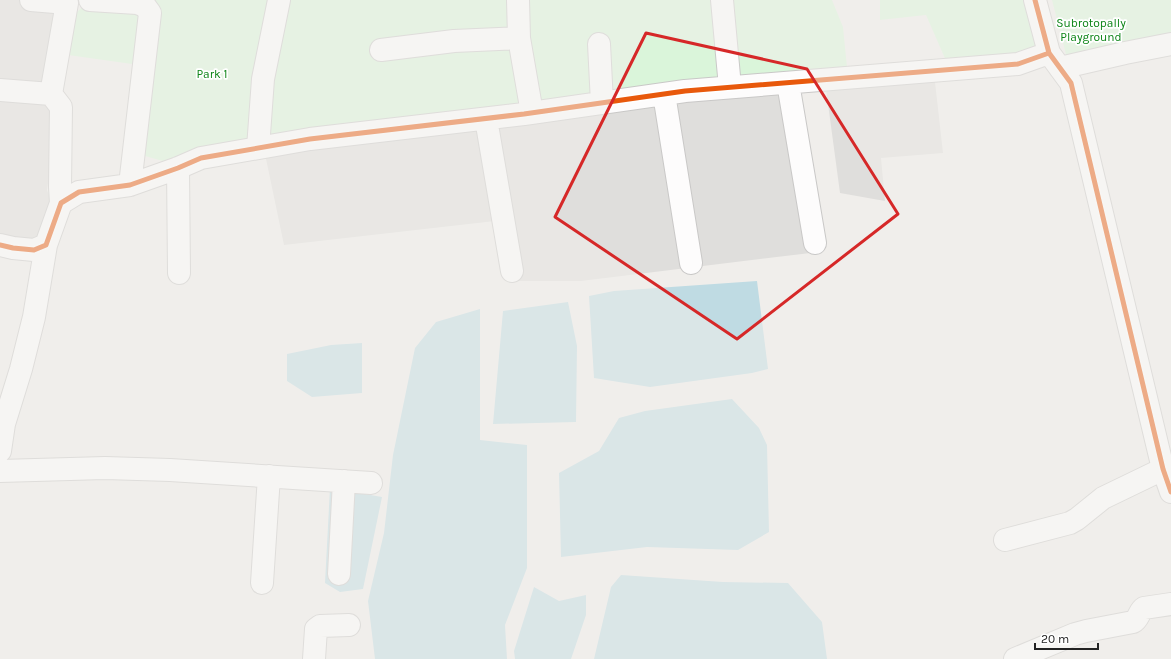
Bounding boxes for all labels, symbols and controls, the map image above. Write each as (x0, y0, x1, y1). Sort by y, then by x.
park label: Subrotopally Playground (1056, 16, 1126, 44)
park label: Park 1 (196, 67, 228, 81)
scale bar (1035, 625, 1098, 651)
text: 20 m (1041, 632, 1069, 646)

